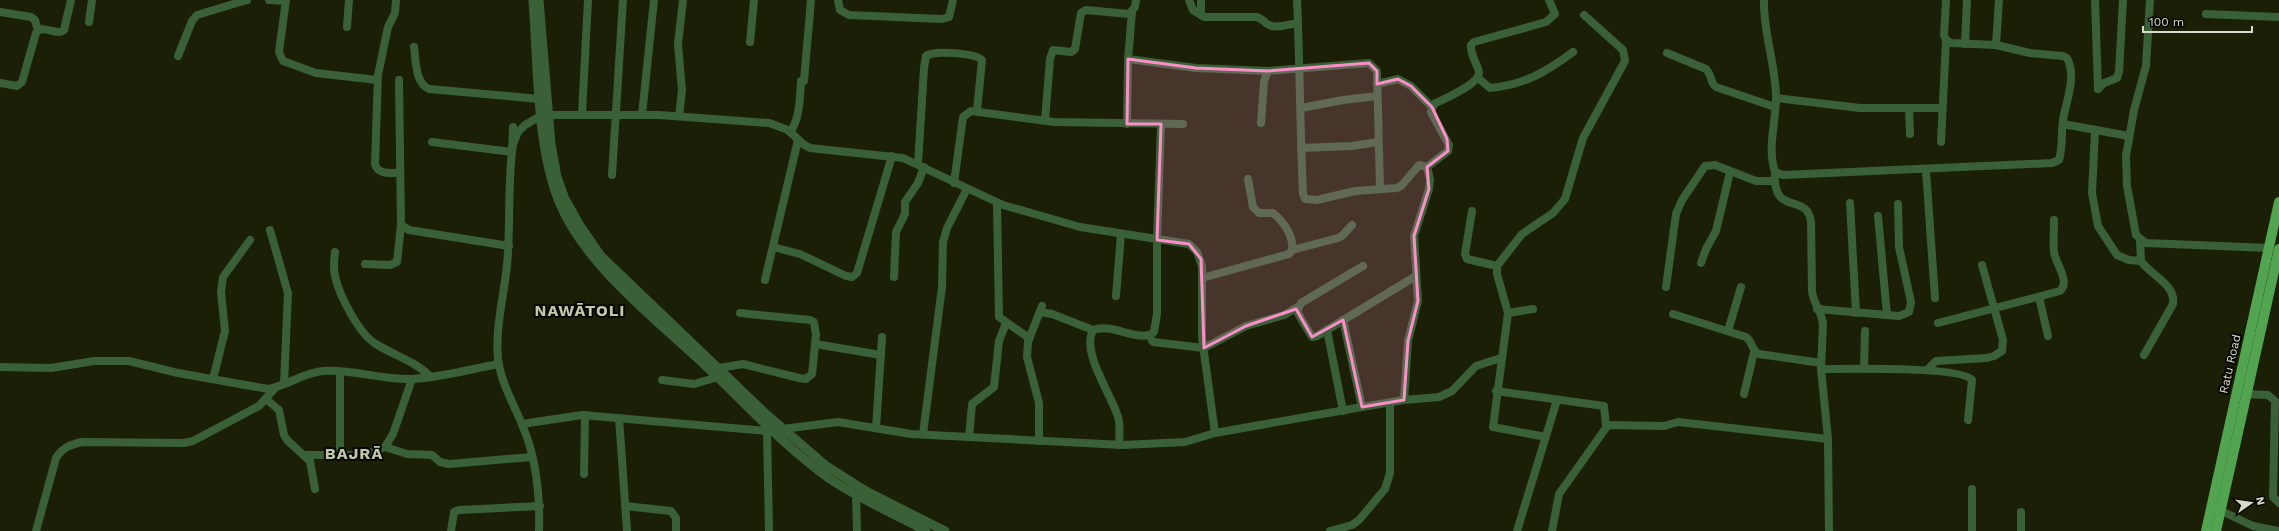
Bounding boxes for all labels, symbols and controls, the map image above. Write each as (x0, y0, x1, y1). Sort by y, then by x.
scale bar (2143, 8, 2252, 34)
text: 100 m (2149, 15, 2184, 29)
district label: NAWĀTOLI (535, 301, 625, 320)
street label: Ratu Road (2216, 333, 2244, 395)
district label: BAJRĀ (325, 444, 383, 463)
north arrow (2231, 483, 2271, 523)
text: N (2253, 495, 2268, 506)

